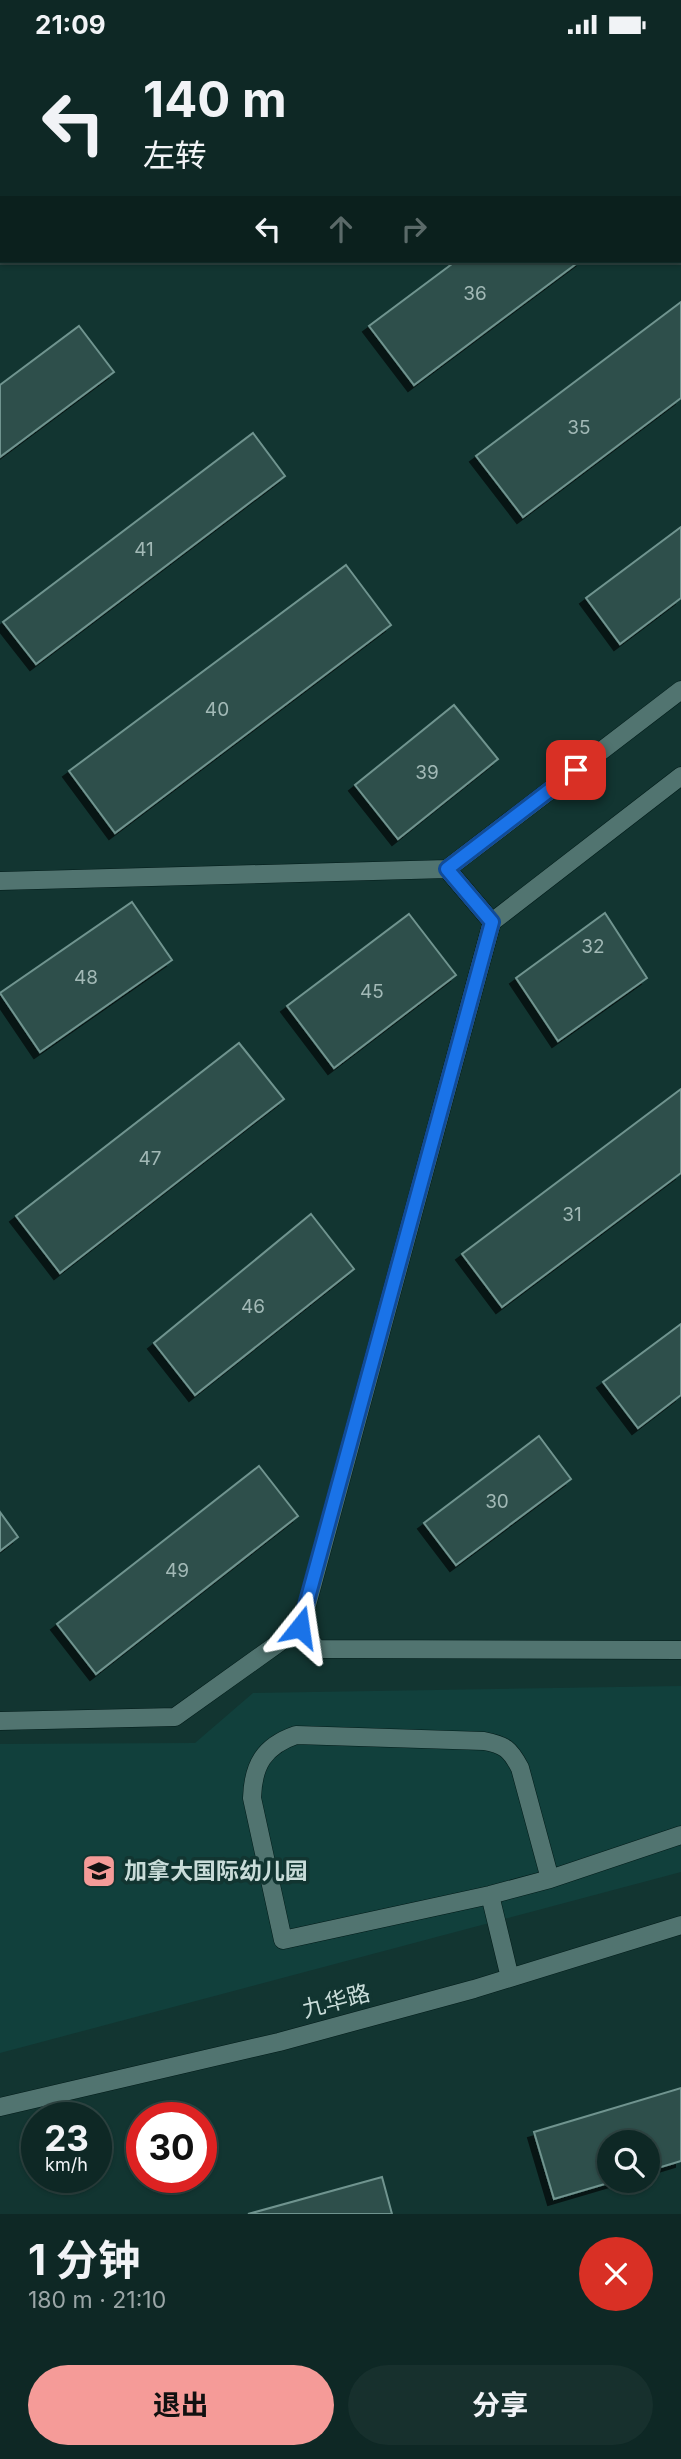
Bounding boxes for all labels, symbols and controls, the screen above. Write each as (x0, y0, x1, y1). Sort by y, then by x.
text: 21:09 (35, 9, 106, 40)
text: 140 m (143, 70, 287, 129)
icon: left (28, 77, 119, 168)
text: 左转 (143, 136, 207, 175)
icon: left (249, 210, 287, 248)
icon: ahead (322, 210, 360, 248)
icon: right (395, 210, 433, 248)
house number: 36 (463, 282, 487, 305)
house number: 35 (567, 416, 591, 439)
house number: 41 (134, 538, 154, 561)
house number: 40 (205, 698, 229, 721)
pin (546, 740, 606, 800)
icon: arrive (557, 751, 595, 789)
house number: 39 (415, 761, 439, 784)
house number: 32 (581, 935, 605, 958)
house number: 48 (74, 966, 98, 989)
house number: 45 (360, 980, 384, 1003)
house number: 47 (138, 1147, 162, 1170)
house number: 31 (562, 1203, 582, 1226)
house number: 46 (241, 1295, 265, 1318)
house number: 30 (485, 1490, 509, 1513)
house number: 49 (165, 1559, 189, 1582)
position arrow (263, 1590, 337, 1664)
school or university icon: 加拿大国际幼儿园 (80, 1852, 118, 1890)
place label: 加拿大国际幼儿园 (124, 1857, 308, 1885)
street label: 九华路 (299, 1979, 373, 2023)
speed limit sign: 30 (126, 2102, 217, 2193)
text: 23 (44, 2117, 89, 2159)
map controls (597, 2130, 660, 2193)
button: search (597, 2130, 660, 2193)
text: km/h (45, 2154, 88, 2175)
text: 1 分钟 (28, 2234, 140, 2285)
button: close (579, 2237, 653, 2311)
text: 180 m · 21:10 (28, 2286, 166, 2314)
button: 退出 (28, 2365, 334, 2445)
button: 分享 (348, 2365, 653, 2445)

